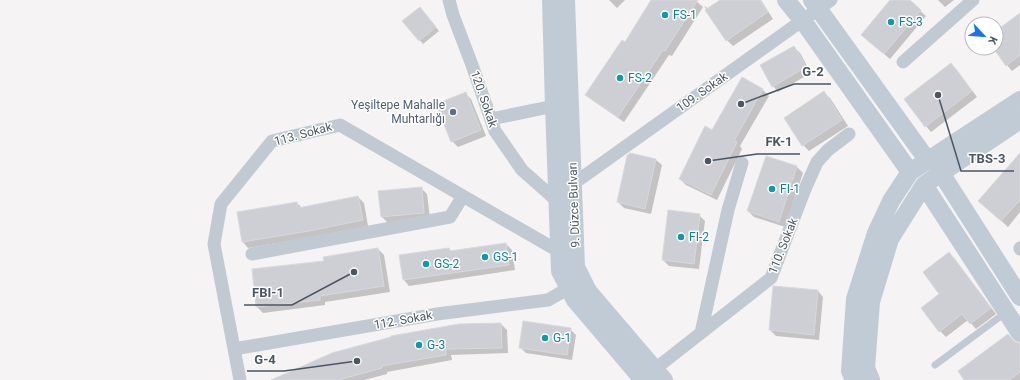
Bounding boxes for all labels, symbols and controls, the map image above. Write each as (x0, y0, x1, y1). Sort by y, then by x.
place label: FS-1 (673, 8, 697, 22)
marker: FS-1 (660, 10, 670, 20)
place label: FS-3 (899, 15, 923, 29)
north arrow (964, 16, 1004, 56)
marker: FS-3 (886, 17, 896, 27)
text: K (985, 34, 1000, 47)
callout: G-2 (794, 59, 831, 84)
text: G-2 (802, 64, 824, 79)
street label: 120. Sokak (468, 69, 501, 130)
street label: 109. Sokak (674, 69, 731, 115)
place label: FS-2 (628, 71, 652, 85)
marker: FS-2 (615, 73, 625, 83)
place label: Yeşiltepe Mahalle Muhtarlığı (351, 98, 445, 126)
marker: Yeşiltepe Mahalle Muhtarlığı (448, 107, 458, 117)
street label: 113. Sokak (273, 119, 334, 148)
callout: FK-1 (757, 129, 800, 154)
text: FK-1 (765, 134, 793, 149)
callout: TBS-3 (961, 146, 1014, 171)
text: TBS-3 (969, 151, 1005, 166)
street label: 9. Düzce Bulvarı (566, 162, 582, 248)
place label: FI-1 (780, 182, 800, 196)
marker: FI-1 (767, 184, 777, 194)
street label: 110. Sokak (765, 215, 801, 276)
place label: FI-2 (689, 230, 709, 244)
marker: FI-2 (676, 232, 686, 242)
place label: GS-1 (493, 250, 518, 264)
marker: GS-1 (480, 252, 490, 262)
place label: GS-2 (434, 257, 460, 271)
marker: GS-2 (421, 259, 431, 269)
callout: FBI-1 (244, 280, 292, 305)
text: FBI-1 (252, 285, 284, 300)
street label: 112. Sokak (373, 308, 434, 332)
place label: G-1 (553, 331, 571, 345)
marker: G-1 (540, 333, 550, 343)
place label: G-3 (427, 338, 445, 352)
marker: G-3 (414, 340, 424, 350)
callout: G-4 (247, 346, 284, 371)
text: G-4 (254, 352, 276, 367)

